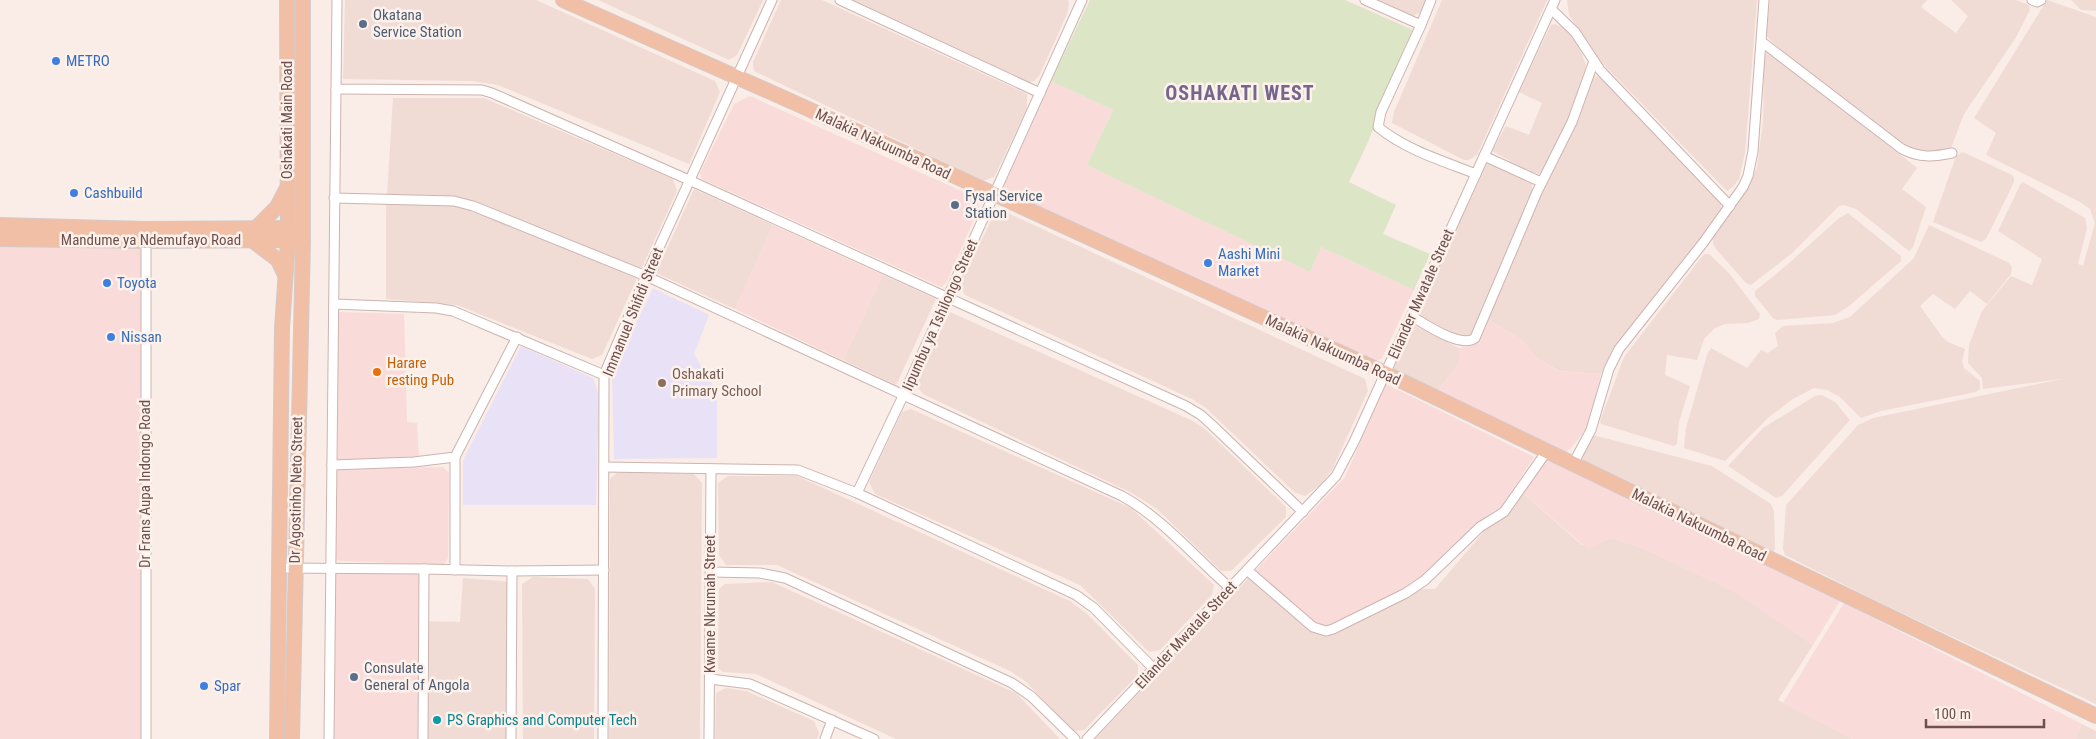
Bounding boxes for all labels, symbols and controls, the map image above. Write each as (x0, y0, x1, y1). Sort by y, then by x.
place label: Okatana Service Station (373, 6, 462, 41)
marker: Okatana Service Station (357, 18, 369, 30)
place label: METRO (66, 52, 110, 70)
marker: METRO (50, 55, 62, 67)
street label: Oshakati Main Road (278, 61, 296, 179)
district label: OSHAKATI WEST (1165, 81, 1315, 105)
street label: Malakia Nakuumba Road (813, 105, 953, 183)
place label: Cashbuild (84, 184, 143, 202)
marker: Cashbuild (68, 187, 80, 199)
place label: Fysal Service Station (965, 187, 1043, 222)
marker: Fysal Service Station (949, 199, 961, 211)
street label: Eliander Mwatale Street (1384, 226, 1458, 362)
street label: Mandume ya Ndemufayo Road (61, 231, 241, 249)
street label: Iipumbu ya Tshilongo Street (898, 236, 982, 394)
street label: Immanuel Shifidi Street (599, 245, 667, 379)
place label: Aashi Mini Market (1218, 245, 1280, 280)
marker: Aashi Mini Market (1202, 257, 1214, 269)
place label: Toyota (117, 274, 157, 292)
marker: Toyota (101, 277, 113, 289)
street label: Malakia Nakuumba Road (1263, 311, 1403, 389)
place label: Nissan (121, 328, 162, 346)
marker: Nissan (105, 331, 117, 343)
place label: Harare resting Pub (387, 354, 454, 389)
place label: Oshakati Primary School (672, 365, 762, 400)
marker: Harare resting Pub (371, 366, 383, 378)
marker: Oshakati Primary School (656, 377, 668, 389)
street label: Dr Frans Aupa Indongo Road (136, 400, 154, 568)
street label: Dr Agostinho Neto Street (286, 416, 306, 564)
street label: Malakia Nakuumba Road (1629, 485, 1769, 565)
street label: Kwame Nkrumah Street (701, 535, 719, 673)
street label: Eliander Mwatale Street (1132, 578, 1240, 692)
place label: Consulate General of Angola (364, 659, 470, 694)
marker: Consulate General of Angola (348, 671, 360, 683)
place label: Spar (214, 677, 241, 695)
marker: Spar (198, 680, 210, 692)
scale bar (1926, 696, 2044, 728)
text: 100 m (1934, 705, 1971, 723)
place label: PS Graphics and Computer Tech (447, 711, 637, 729)
marker: PS Graphics and Computer Tech (431, 714, 443, 726)

